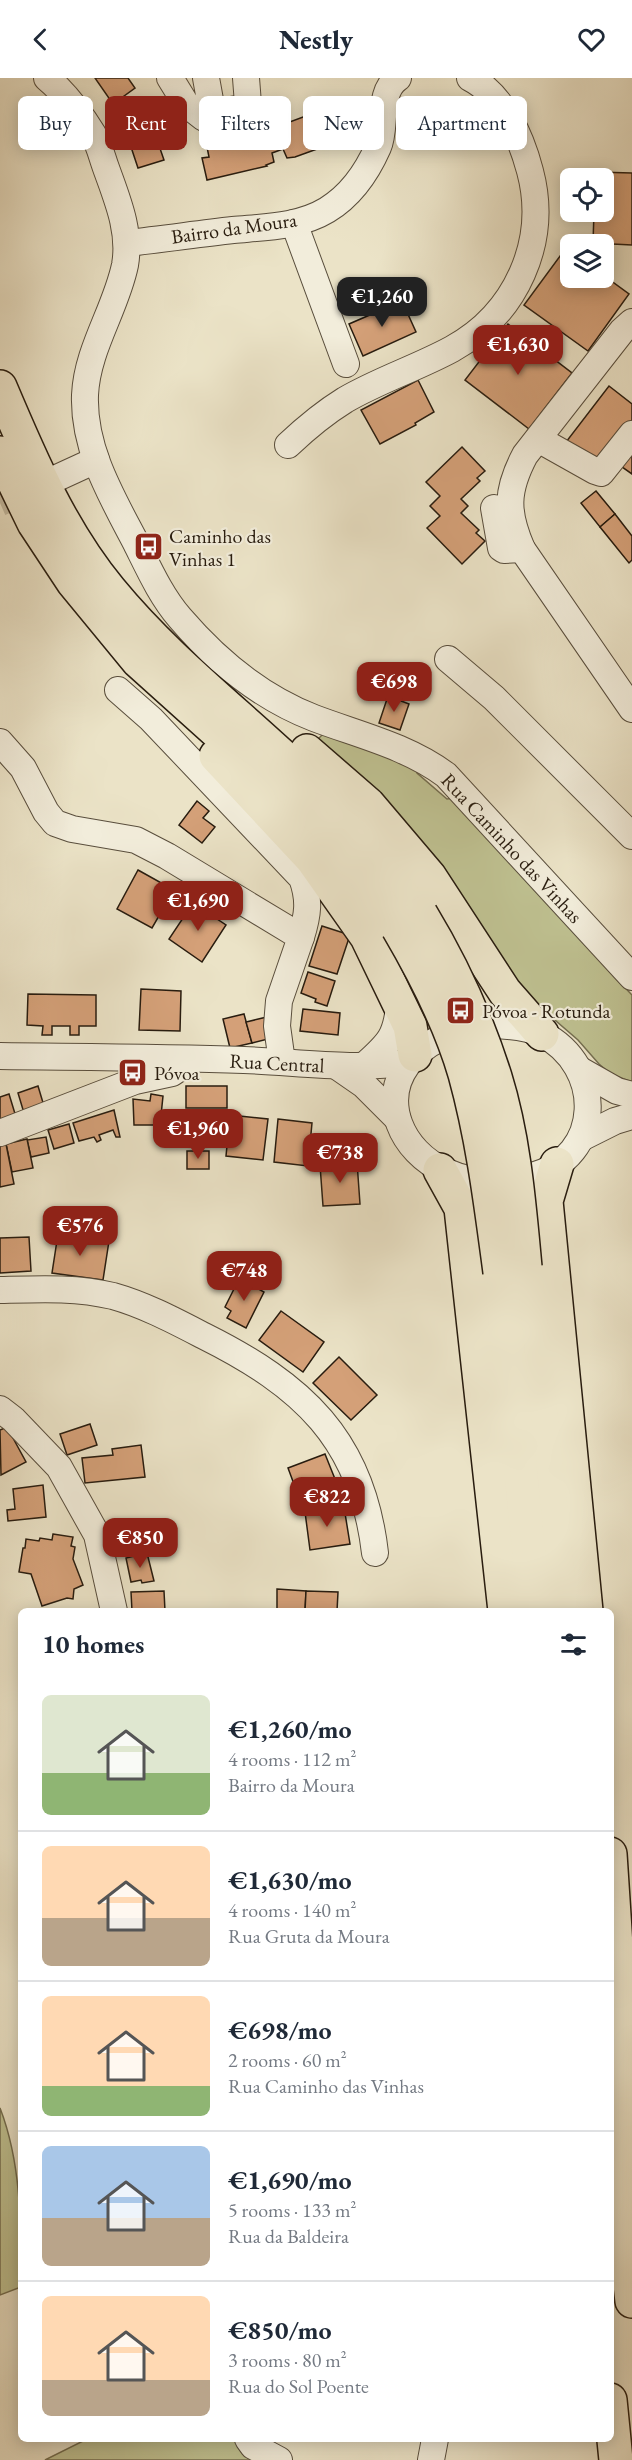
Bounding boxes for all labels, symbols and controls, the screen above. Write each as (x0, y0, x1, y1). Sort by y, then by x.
text: Nestly (279, 22, 353, 57)
icon: back (24, 23, 57, 56)
icon: heart (575, 23, 608, 56)
chip: Buy (18, 96, 93, 150)
chip: Rent (105, 96, 187, 150)
chip: Filters (199, 96, 291, 150)
chip: New (303, 96, 384, 150)
chip: Apartment (396, 96, 527, 150)
map controls (560, 168, 614, 288)
button: locate (560, 168, 614, 222)
street label: Bairro da Moura (169, 206, 299, 250)
button: layers (560, 234, 614, 288)
pin: €1,260 (333, 277, 431, 328)
text: €1,260 (351, 283, 413, 309)
pin: €1,630 (469, 325, 567, 376)
text: €1,630 (487, 331, 549, 357)
place label: Caminho das Vinhas 1 (169, 523, 271, 572)
bus stop icon: Caminho das Vinhas 1 (132, 531, 164, 563)
pin: €698 (358, 662, 430, 713)
text: €698 (371, 668, 417, 694)
street label: Rua Caminho das Vinhas (436, 767, 588, 929)
pin: €1,690 (149, 881, 247, 932)
text: €1,690 (167, 887, 229, 913)
bus stop icon: Póvoa - Rotunda (445, 995, 477, 1027)
place label: Póvoa - Rotunda (482, 998, 611, 1024)
street label: Rua Central (229, 1048, 325, 1078)
bus stop icon: Póvoa (117, 1057, 149, 1089)
place label: Póvoa (154, 1060, 199, 1086)
pin: €1,960 (149, 1109, 247, 1160)
text: €1,960 (167, 1115, 229, 1141)
pin: €738 (304, 1133, 376, 1184)
text: €738 (317, 1139, 363, 1165)
pin: €576 (44, 1206, 116, 1257)
text: €576 (57, 1212, 103, 1238)
pin: €748 (208, 1251, 280, 1302)
text: €748 (221, 1257, 267, 1283)
pin: €822 (291, 1477, 363, 1528)
text: €822 (304, 1483, 350, 1509)
pin: €850 (104, 1518, 176, 1569)
text: €850 (117, 1524, 163, 1550)
text: 10 homes (42, 1627, 144, 1661)
icon: filters (557, 1628, 590, 1661)
text: €1,260/mo (228, 1712, 352, 1746)
icon: home (90, 1719, 162, 1791)
text: 4 rooms · 112 m² (228, 1746, 356, 1772)
text: Bairro da Moura (228, 1772, 355, 1798)
text: €1,630/mo (228, 1863, 352, 1897)
icon: home (90, 1870, 162, 1942)
text: 4 rooms · 140 m² (228, 1897, 356, 1923)
text: Rua Gruta da Moura (228, 1923, 390, 1949)
text: €698/mo (228, 2013, 331, 2047)
icon: home (90, 2020, 162, 2092)
text: 2 rooms · 60 m² (228, 2047, 347, 2073)
text: Rua Caminho das Vinhas (228, 2073, 424, 2099)
text: €1,690/mo (228, 2163, 352, 2197)
icon: home (90, 2170, 162, 2242)
text: 5 rooms · 133 m² (228, 2197, 356, 2223)
text: Rua da Baldeira (228, 2223, 349, 2249)
text: €850/mo (228, 2313, 331, 2347)
icon: home (90, 2320, 162, 2392)
text: 3 rooms · 80 m² (228, 2347, 347, 2373)
text: Rua do Sol Poente (228, 2373, 369, 2399)

